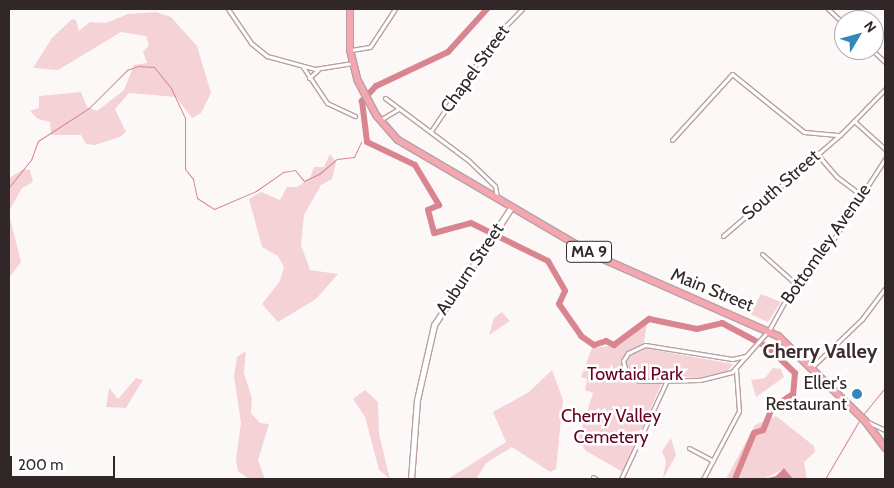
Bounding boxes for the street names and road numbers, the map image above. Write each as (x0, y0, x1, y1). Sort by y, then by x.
street label: Chapel Street (436, 21, 514, 117)
street label: South Street (738, 145, 824, 225)
street label: Bottomley Avenue (776, 180, 876, 308)
street label: Auburn Street (431, 219, 509, 319)
road number: MA 9 (565, 238, 613, 266)
street label: Main Street (667, 264, 757, 316)

